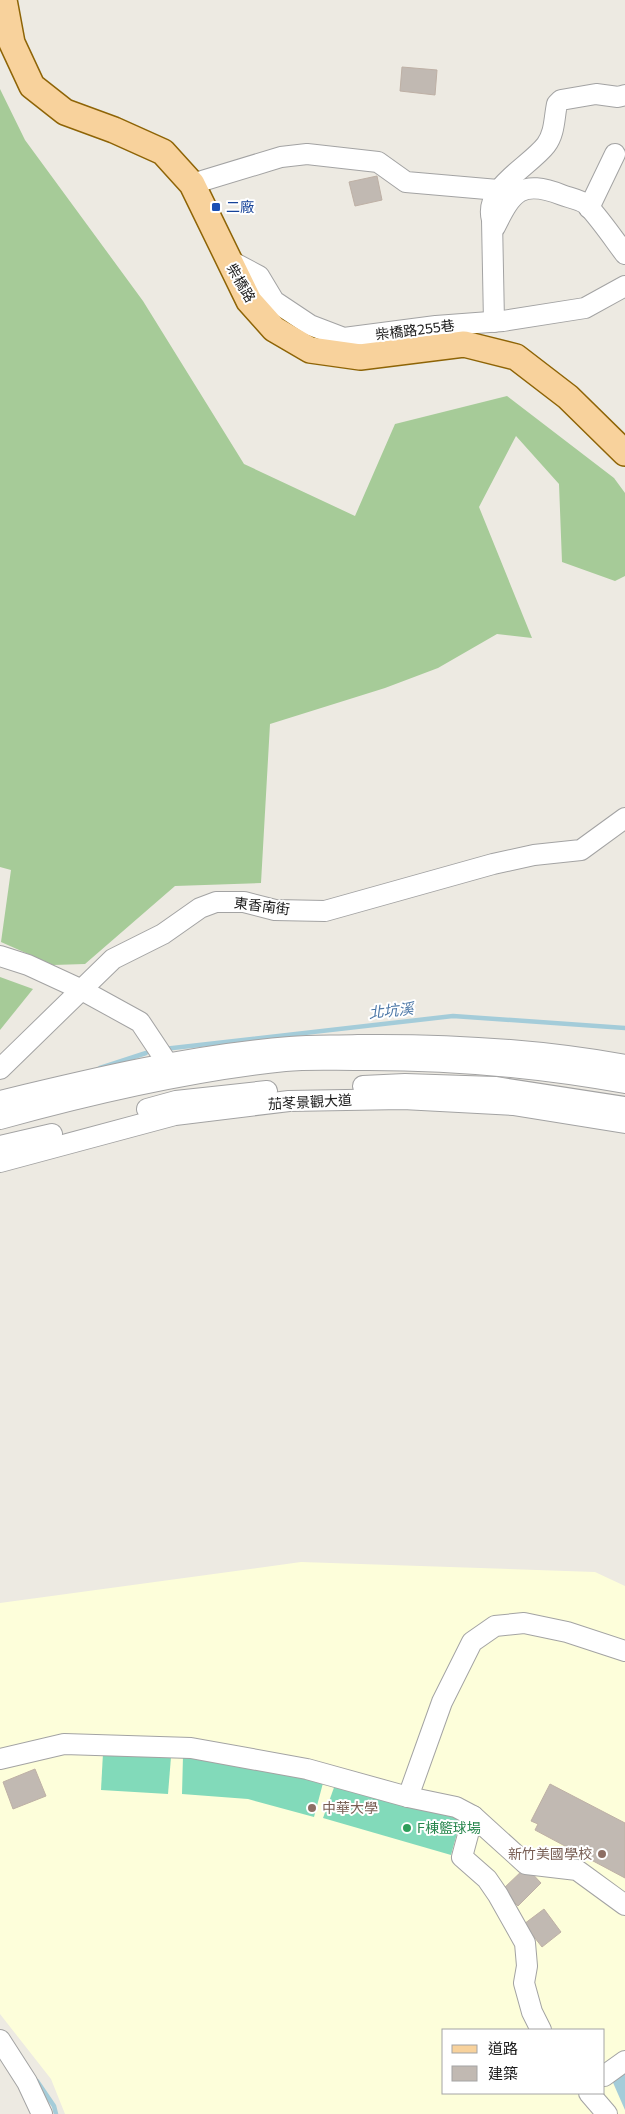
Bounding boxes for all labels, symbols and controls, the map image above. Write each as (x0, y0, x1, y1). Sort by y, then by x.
place label: 二廠 (226, 198, 254, 215)
marker: 二廠 (210, 201, 222, 213)
street label: 柴橋路 (224, 260, 259, 305)
street label: 柴橋路255巷 (374, 316, 456, 343)
street label: 東香南街 (233, 894, 291, 917)
water label: 北坑溪 (368, 998, 416, 1021)
street label: 茄苳景觀大道 (268, 1091, 352, 1112)
place label: 中華大學 (322, 1799, 378, 1816)
marker: 中華大學 (306, 1802, 318, 1814)
place label: F棟籃球場 (417, 1819, 481, 1836)
marker: F棟籃球場 (401, 1822, 413, 1834)
place label: 新竹美國學校 (508, 1845, 592, 1862)
marker: 新竹美國學校 (596, 1848, 608, 1860)
legend (442, 2029, 605, 2094)
text: 道路 (488, 2039, 518, 2057)
text: 建築 (488, 2064, 518, 2082)

